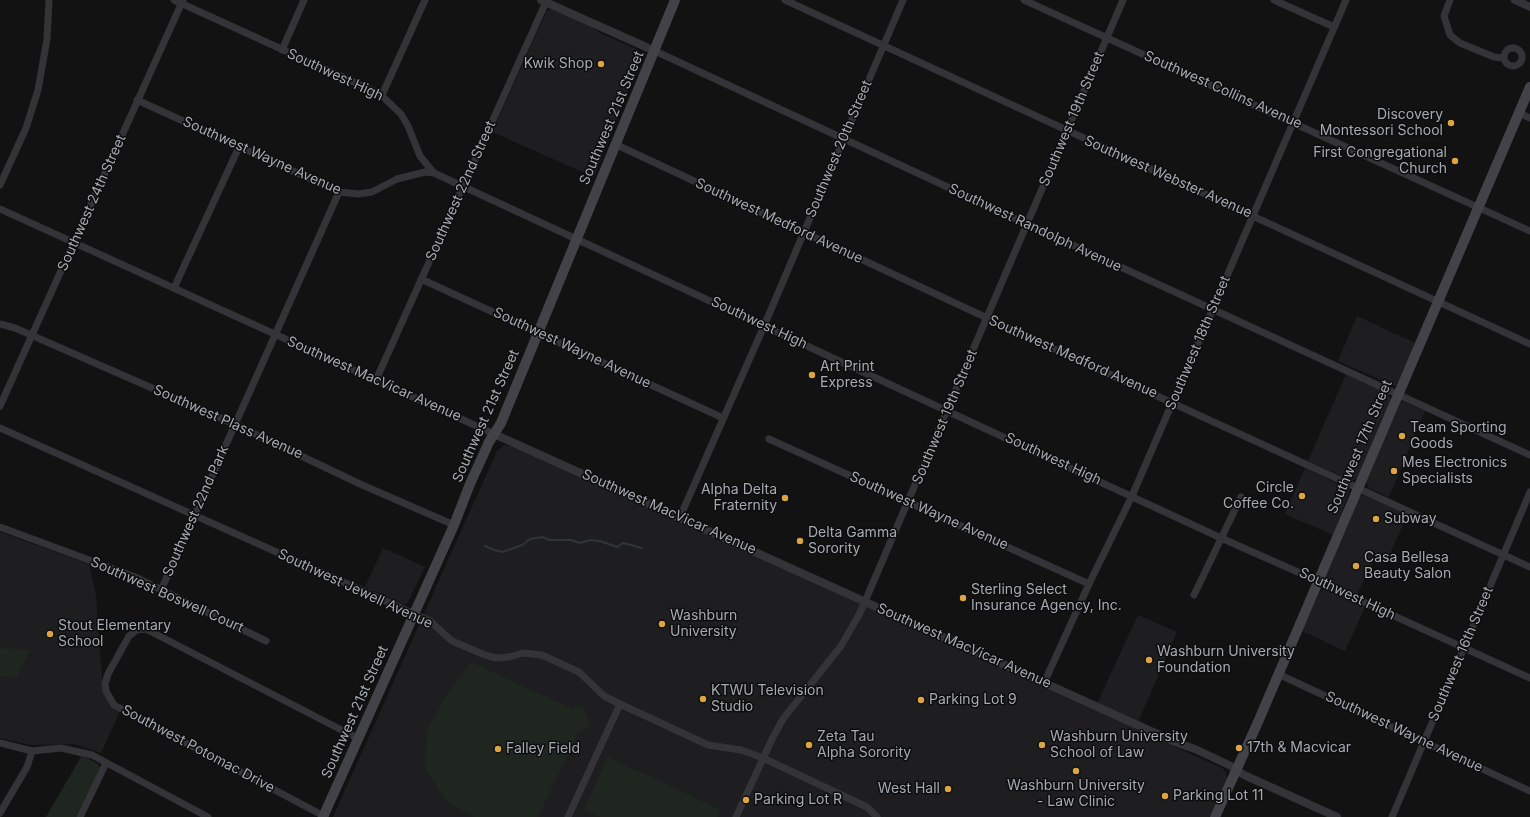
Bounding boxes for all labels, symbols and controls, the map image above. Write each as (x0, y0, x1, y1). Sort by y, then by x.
street label: Southwest High (284, 45, 386, 105)
street label: Southwest Collins Avenue (1141, 47, 1305, 133)
street label: Southwest 21st Street (576, 49, 648, 187)
street label: Southwest 19th Street (1036, 49, 1108, 189)
place label: Kwik Shop (524, 56, 593, 72)
marker: Kwik Shop (596, 59, 606, 69)
street label: Southwest 20th Street (802, 78, 876, 220)
place label: Discovery Montessori School (1320, 107, 1443, 140)
street label: Southwest Wayne Avenue (180, 113, 344, 199)
marker: Discovery Montessori School (1446, 118, 1456, 128)
street label: Southwest 22nd Street (423, 119, 499, 263)
street label: Southwest 24th Street (54, 132, 130, 274)
street label: Southwest Webster Avenue (1081, 132, 1255, 222)
place label: First Congregational Church (1313, 145, 1447, 178)
marker: First Congregational Church (1450, 156, 1460, 166)
street label: Southwest Medford Avenue (692, 175, 866, 267)
street label: Southwest Randolph Avenue (946, 180, 1124, 276)
street label: Southwest 18th Street (1162, 273, 1234, 413)
street label: Southwest High (708, 293, 810, 353)
street label: Southwest Wayne Avenue (491, 304, 653, 392)
street label: Southwest Medford Avenue (986, 312, 1160, 402)
street label: Southwest MacVicar Avenue (284, 333, 464, 425)
street label: Southwest 21st Street (449, 347, 523, 485)
street label: Southwest 19th Street (909, 347, 981, 487)
place label: Art Print Express (820, 359, 874, 392)
marker: Art Print Express (807, 370, 817, 380)
street label: Southwest 17th Street (1324, 378, 1396, 516)
street label: Southwest Plass Avenue (151, 381, 305, 463)
place label: Team Sporting Goods (1410, 420, 1507, 452)
street label: Southwest High (1002, 429, 1104, 489)
marker: Team Sporting Goods (1397, 431, 1407, 441)
street label: Southwest 22nd Park (160, 443, 232, 579)
place label: Mes Electronics Specialists (1402, 455, 1507, 488)
street label: Southwest MacVicar Avenue (579, 466, 759, 558)
marker: Mes Electronics Specialists (1389, 466, 1399, 476)
street label: Southwest Wayne Avenue (847, 468, 1011, 554)
place label: Circle Coffee Co. (1223, 480, 1294, 512)
place label: Alpha Delta Fraternity (701, 482, 777, 514)
marker: Circle Coffee Co. (1297, 491, 1307, 501)
marker: Alpha Delta Fraternity (780, 493, 790, 503)
place label: Subway (1384, 511, 1437, 527)
marker: Subway (1371, 514, 1381, 524)
place label: Delta Gamma Sorority (808, 525, 897, 558)
marker: Delta Gamma Sorority (795, 536, 805, 546)
street label: Southwest Jewell Avenue (275, 546, 435, 632)
place label: Casa Bellesa Beauty Salon (1364, 550, 1451, 582)
street label: Southwest Boswell Court (88, 554, 246, 636)
marker: Casa Bellesa Beauty Salon (1351, 561, 1361, 571)
street label: Southwest High (1296, 564, 1398, 624)
place label: Sterling Select Insurance Agency, Inc. (971, 582, 1122, 614)
street label: Southwest 16th Street (1425, 584, 1497, 724)
marker: Sterling Select Insurance Agency, Inc. (958, 593, 968, 603)
street label: Southwest MacVicar Avenue (874, 600, 1054, 692)
place label: Washburn University (670, 608, 737, 640)
place label: Stout Elementary School (58, 618, 171, 650)
marker: Washburn University (657, 619, 667, 629)
marker: Stout Elementary School (45, 629, 55, 639)
street label: Southwest 21st Street (318, 643, 392, 781)
place label: Washburn University Foundation (1157, 644, 1295, 676)
marker: Washburn University Foundation (1144, 655, 1154, 665)
place label: KTWU Television Studio (711, 683, 824, 716)
street label: Southwest Wayne Avenue (1323, 688, 1485, 776)
place label: Parking Lot 9 (929, 692, 1017, 708)
marker: KTWU Television Studio (698, 694, 708, 704)
marker: Parking Lot 9 (916, 695, 926, 705)
street label: Southwest Potomac Drive (119, 702, 277, 796)
place label: Zeta Tau Alpha Sorority (817, 729, 911, 762)
place label: Washburn University School of Law (1050, 729, 1188, 762)
marker: Zeta Tau Alpha Sorority (804, 740, 814, 750)
marker: Washburn University School of Law (1037, 740, 1047, 750)
place label: 17th & Macvicar (1247, 740, 1351, 756)
place label: Falley Field (506, 741, 580, 757)
marker: 17th & Macvicar (1234, 743, 1244, 753)
marker: Falley Field (493, 744, 503, 754)
marker: Washburn University - Law Clinic (1071, 766, 1081, 776)
place label: Washburn University - Law Clinic (1007, 778, 1145, 810)
place label: West Hall (878, 781, 940, 797)
marker: West Hall (943, 784, 953, 794)
place label: Parking Lot 11 (1173, 788, 1263, 804)
marker: Parking Lot 11 (1160, 791, 1170, 801)
place label: Parking Lot R (754, 792, 842, 808)
marker: Parking Lot R (741, 795, 751, 805)

